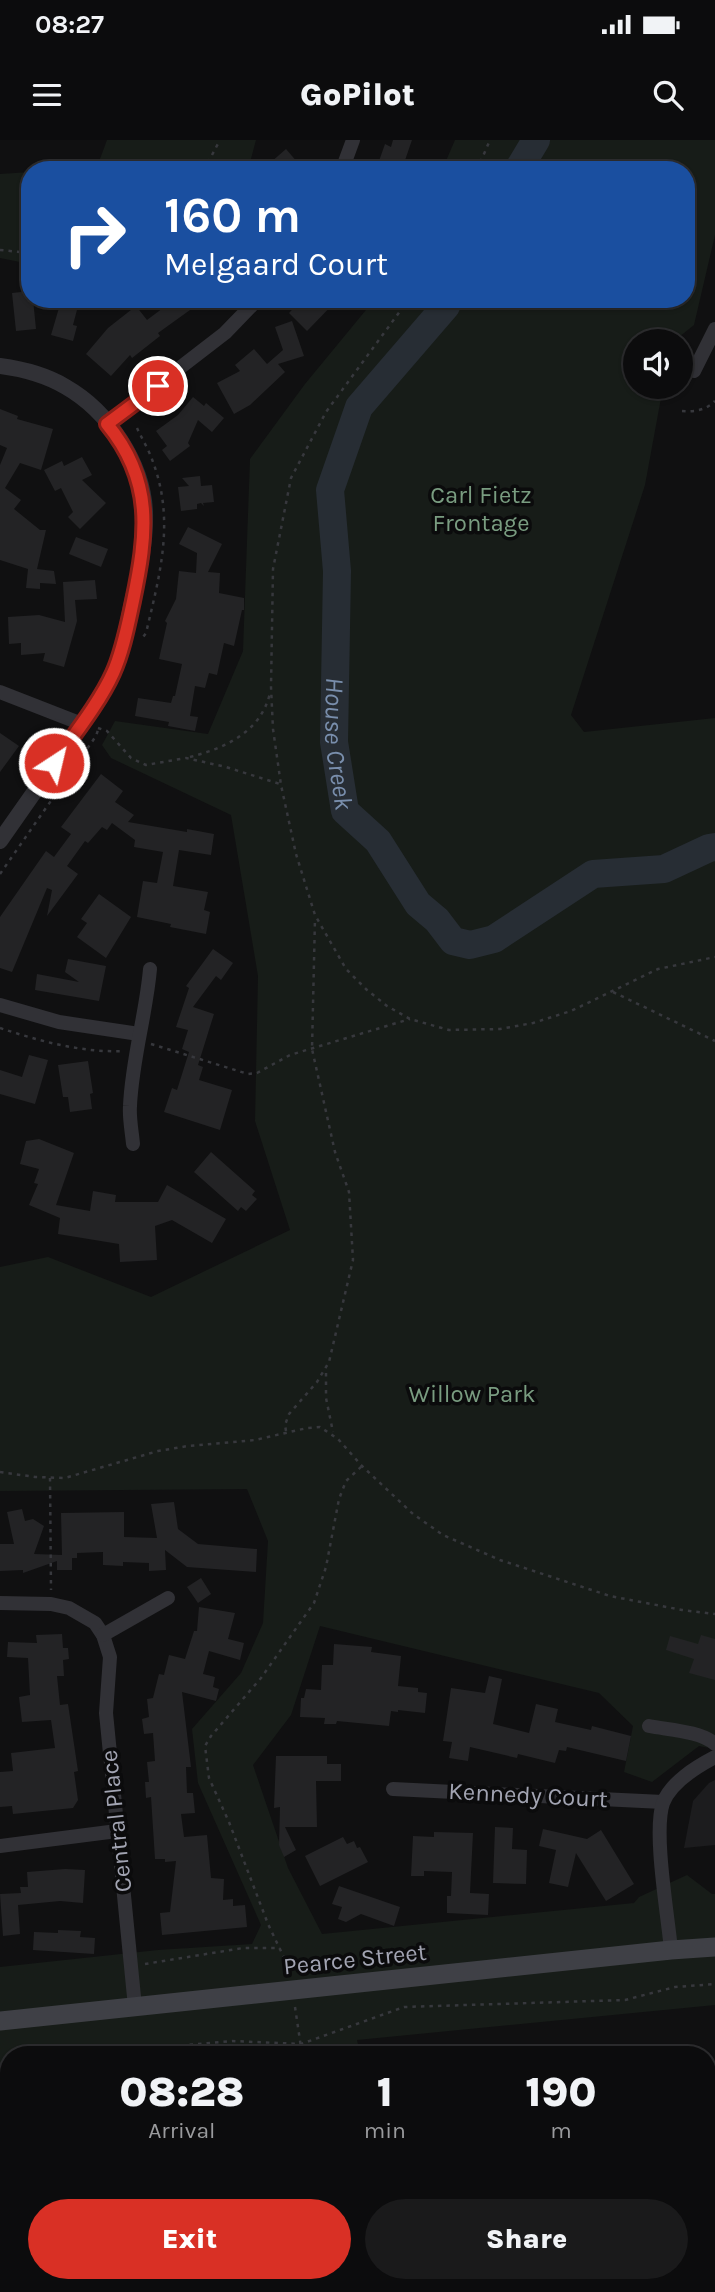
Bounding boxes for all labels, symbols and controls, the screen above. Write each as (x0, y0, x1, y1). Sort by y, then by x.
text: 08:27 (35, 9, 104, 40)
icon: menu (28, 76, 66, 114)
text: GoPilot (300, 76, 415, 113)
icon: search (649, 76, 687, 114)
text: 160 m (164, 187, 301, 244)
icon: right (49, 189, 140, 280)
text: Melgaard Court (164, 246, 388, 283)
map controls (623, 329, 693, 399)
button: sound (623, 329, 693, 399)
pin (128, 356, 188, 416)
icon: arrive (139, 367, 177, 405)
park label: Carl Fietz Frontage (430, 481, 532, 537)
water label: House Creek (318, 677, 360, 813)
position arrow (17, 726, 91, 800)
park label: Willow Park (409, 1380, 535, 1408)
street label: Central Place (95, 1749, 137, 1893)
street label: Kennedy Court (448, 1777, 608, 1813)
street label: Pearce Street (282, 1938, 428, 1980)
text: 08:28 (119, 2067, 244, 2117)
text: 1 (377, 2067, 393, 2117)
text: 190 (525, 2067, 597, 2117)
text: Arrival (148, 2117, 216, 2144)
text: min (364, 2117, 406, 2144)
text: m (550, 2117, 572, 2144)
button: Exit (28, 2199, 351, 2279)
button: Share (365, 2199, 688, 2279)

